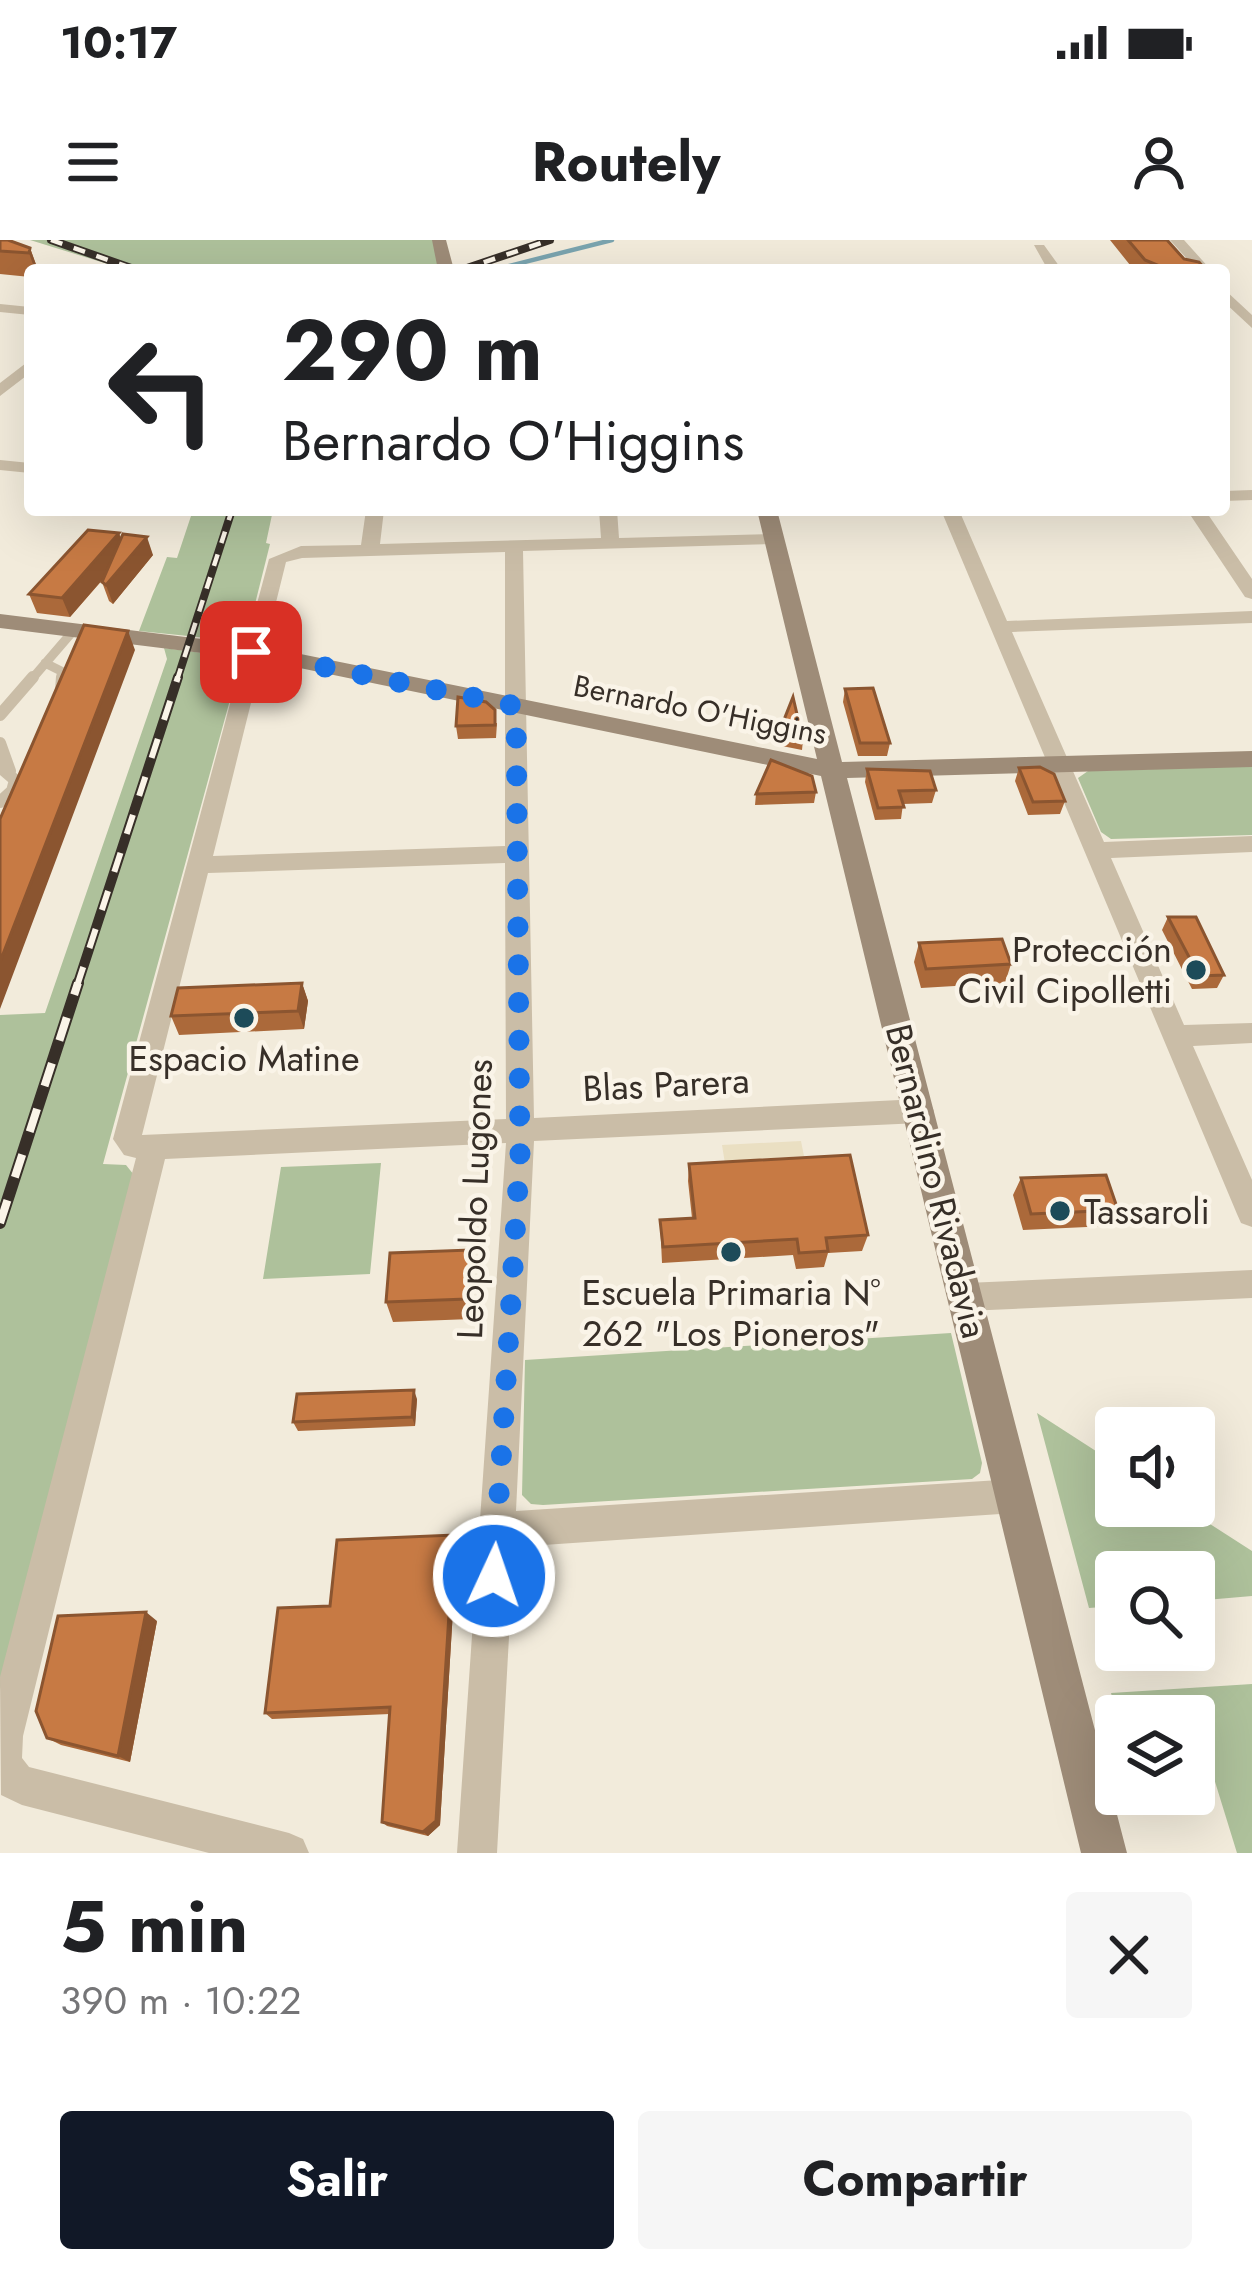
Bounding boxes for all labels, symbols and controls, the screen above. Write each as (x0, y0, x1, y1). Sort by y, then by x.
text: 10:17 (60, 10, 177, 75)
text: Routely (532, 123, 720, 201)
icon: menu (60, 129, 126, 195)
icon: person (1126, 129, 1192, 195)
text: 290 m (282, 290, 543, 412)
icon: left (84, 312, 240, 468)
text: Bernardo O'Higgins (282, 402, 744, 480)
pin (200, 601, 302, 703)
icon: arrive (218, 619, 284, 685)
street label: Bernardo O'Higgins (570, 664, 830, 755)
place label: Protección Civil Cipolletti (958, 923, 1172, 1016)
marker: Protección Civil Cipolletti (1183, 957, 1209, 983)
marker: Espacio Matine (231, 1005, 257, 1031)
street label: Bernardino Rivadavia (873, 1019, 1001, 1343)
place label: Espacio Matine (128, 1032, 360, 1084)
street label: Blas Parera (581, 1054, 751, 1114)
street label: Leopoldo Lugones (443, 1058, 505, 1340)
place label: Tassaroli (1084, 1185, 1210, 1237)
marker: Tassaroli (1047, 1198, 1073, 1224)
marker: Escuela Primaria N° 262 "Los Pioneros" (718, 1239, 744, 1265)
place label: Escuela Primaria N° 262 "Los Pioneros" (581, 1266, 881, 1359)
map controls (1095, 1407, 1215, 1815)
button: sound (1095, 1407, 1215, 1527)
position arrow (431, 1513, 557, 1639)
button: search (1095, 1551, 1215, 1671)
button: layers (1095, 1695, 1215, 1815)
text: 5 min (60, 1875, 248, 1979)
button: close (1066, 1892, 1192, 2018)
text: 390 m · 10:22 (60, 1972, 301, 2029)
button: Salir (60, 2111, 614, 2249)
button: Compartir (638, 2111, 1192, 2249)

